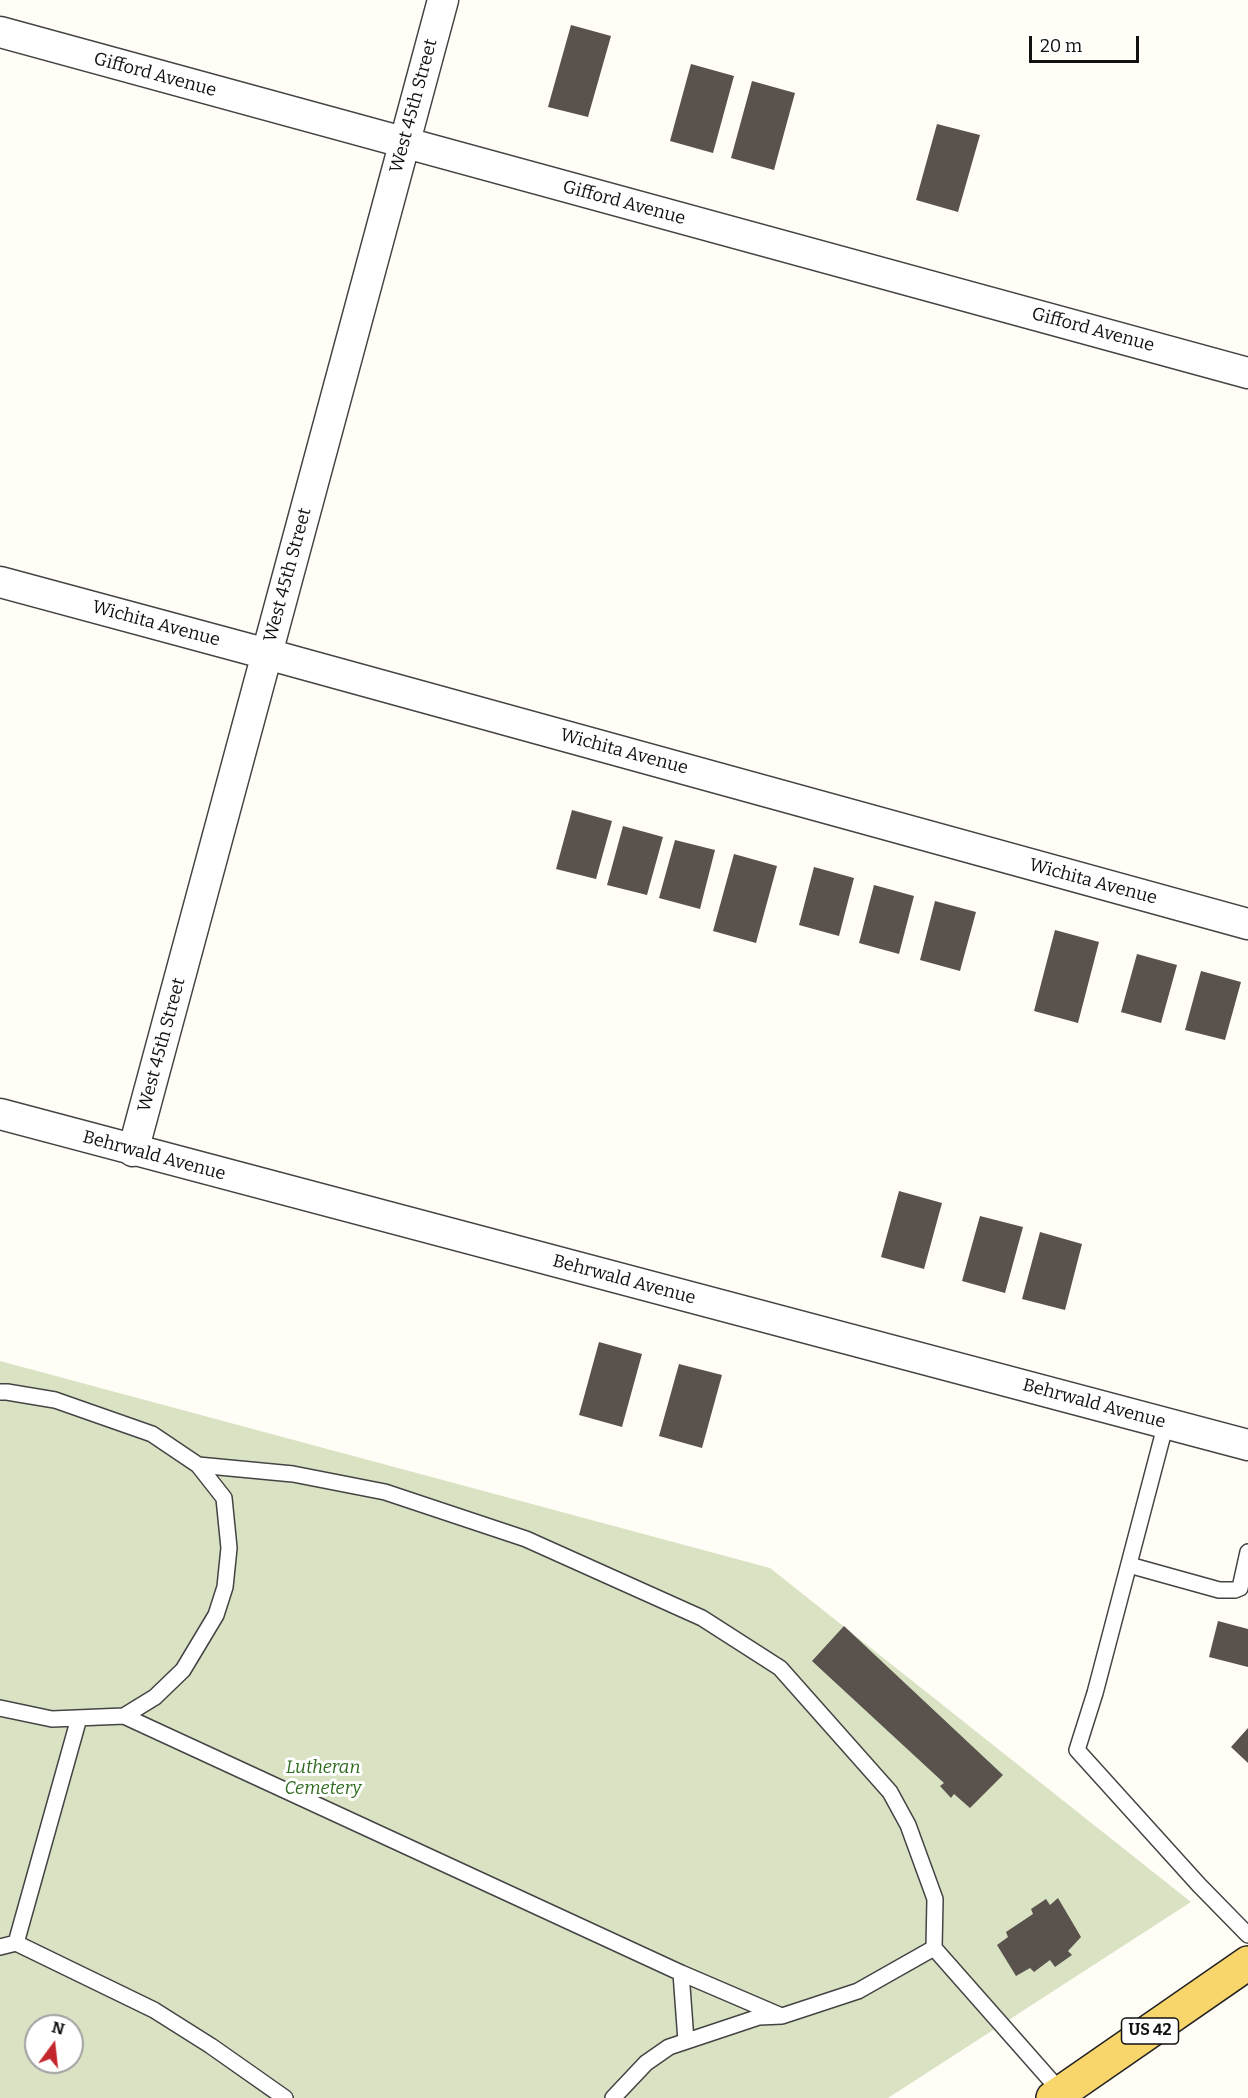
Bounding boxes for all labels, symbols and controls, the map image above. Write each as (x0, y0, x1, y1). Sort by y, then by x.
scale bar (1032, 24, 1142, 62)
text: 20 m (1040, 35, 1082, 57)
street label: West 45th Street (386, 37, 442, 175)
street label: Gifford Avenue (91, 48, 219, 102)
street label: Gifford Avenue (560, 176, 688, 230)
street label: Gifford Avenue (1029, 303, 1157, 357)
street label: West 45th Street (260, 506, 316, 644)
street label: Wichita Avenue (90, 597, 222, 651)
street label: Wichita Avenue (558, 725, 690, 779)
street label: Wichita Avenue (1027, 855, 1159, 909)
street label: West 45th Street (134, 976, 190, 1114)
street label: Behrwald Avenue (80, 1127, 228, 1185)
street label: Behrwald Avenue (550, 1251, 698, 1309)
street label: Behrwald Avenue (1020, 1375, 1168, 1433)
park label: Lutheran Cemetery (285, 1757, 361, 1800)
north arrow (24, 2014, 84, 2074)
text: N (50, 2017, 67, 2039)
road number: US 42 (1122, 2018, 1178, 2044)

